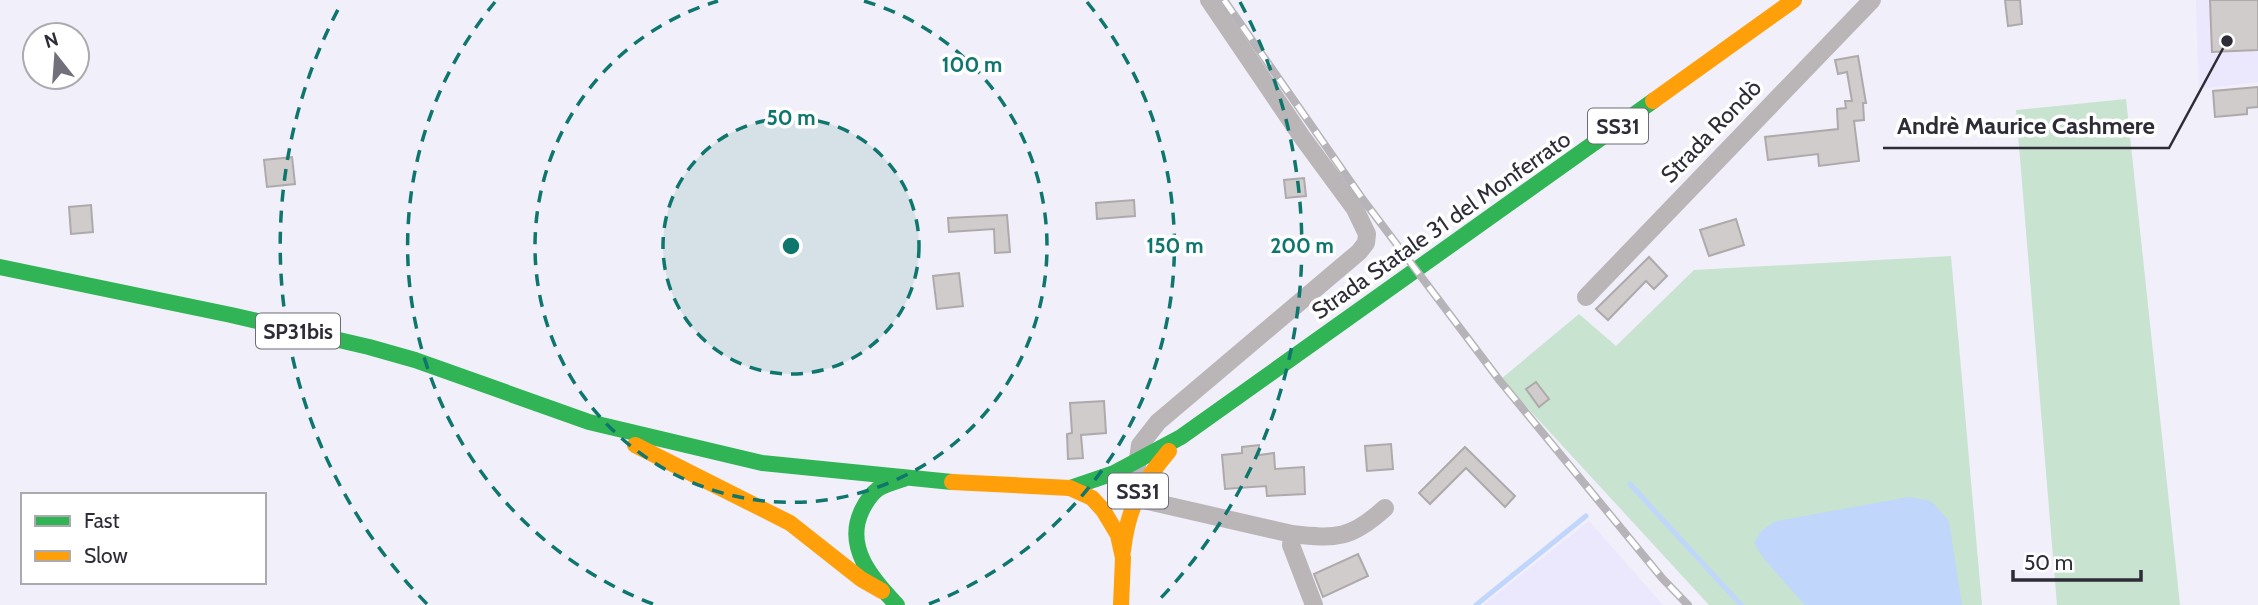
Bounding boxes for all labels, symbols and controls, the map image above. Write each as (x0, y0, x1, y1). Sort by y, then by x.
north arrow (21, 21, 91, 91)
text: N (41, 27, 61, 53)
text: 100 m (942, 52, 1002, 77)
street label: Strada Rondò (1655, 74, 1767, 188)
callout: Andrè Maurice Cashmere (1883, 103, 2169, 148)
text: 50 m (766, 105, 816, 130)
road number: SS31 (1588, 108, 1648, 144)
text: Andrè Maurice Cashmere (1897, 111, 2155, 140)
street label: Strada Statale 31 del Monferrato (1306, 125, 1576, 325)
text: 150 m (1147, 233, 1203, 258)
text: 200 m (1270, 233, 1334, 258)
centre of rings (779, 234, 803, 258)
road number: SP31bis (256, 314, 340, 348)
road number: SS31 (1108, 474, 1168, 508)
legend (21, 493, 266, 584)
text: Fast (84, 508, 120, 533)
scale bar (2013, 538, 2141, 582)
text: Slow (84, 543, 128, 568)
text: 50 m (2024, 550, 2073, 575)

